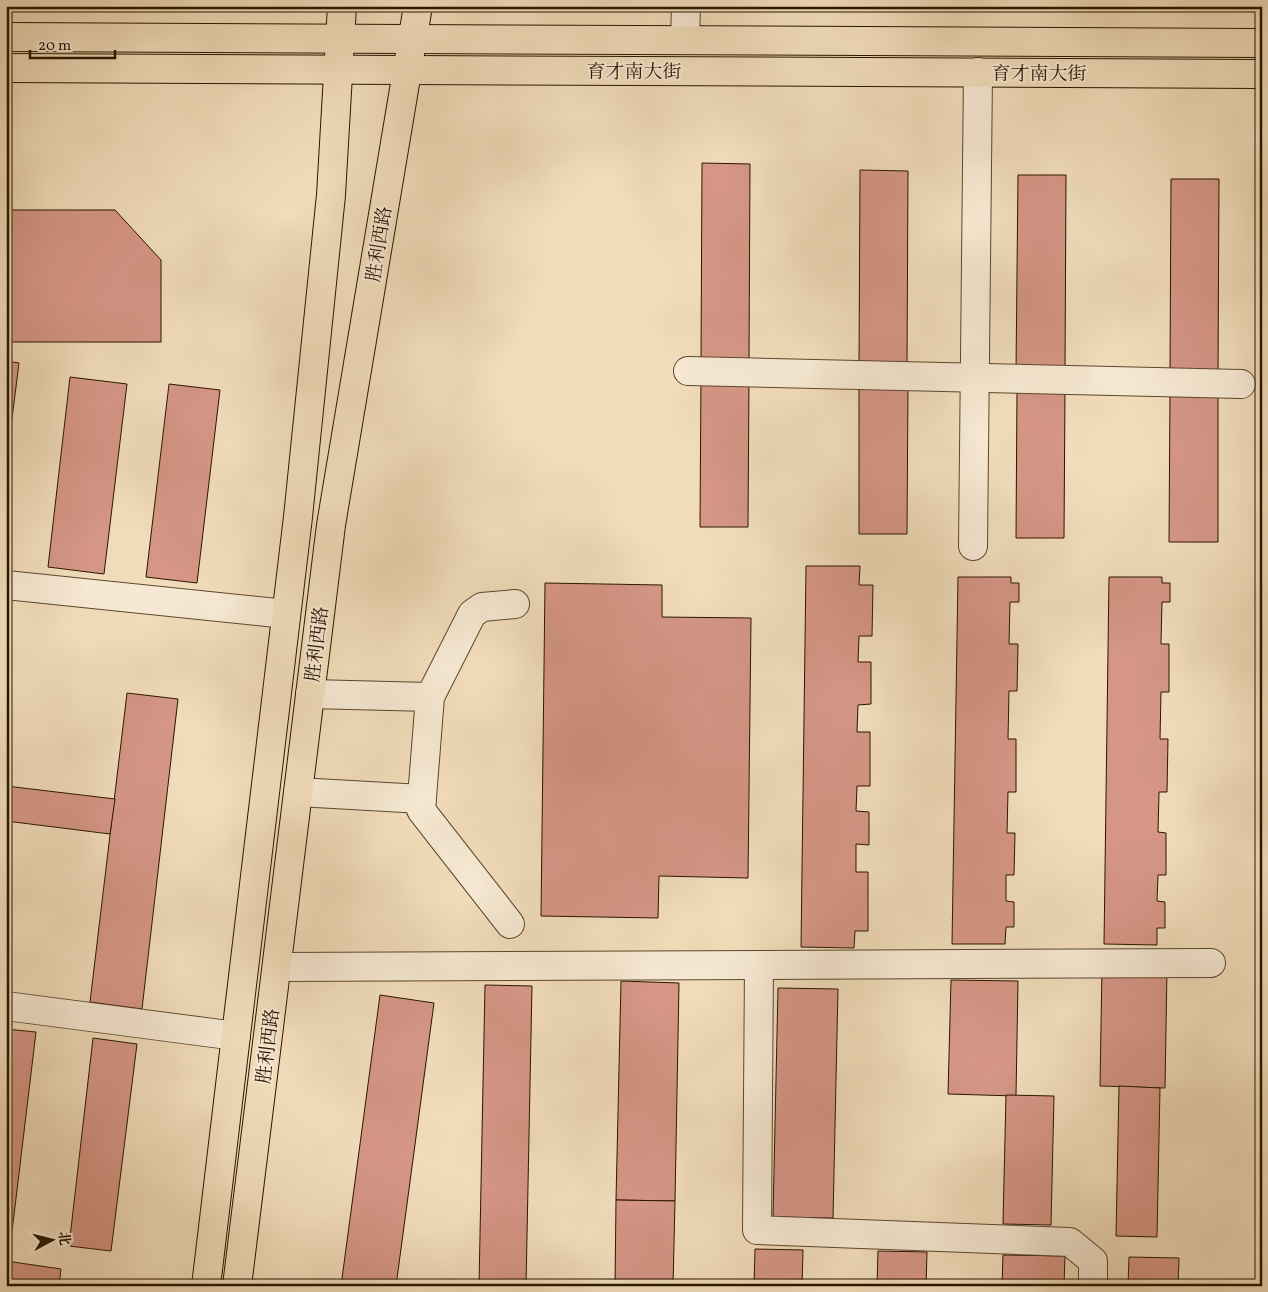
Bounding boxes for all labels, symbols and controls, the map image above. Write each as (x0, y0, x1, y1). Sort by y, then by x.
scale bar (30, 28, 115, 60)
text: 20 m (38, 36, 71, 57)
street label: 育才南大街 (586, 60, 682, 86)
street label: 育才南大街 (991, 62, 1087, 88)
street label: 胜利西路 (361, 205, 399, 284)
street label: 胜利西路 (300, 605, 336, 684)
street label: 胜利西路 (251, 1007, 287, 1086)
north arrow (28, 1214, 78, 1264)
text: 北 (53, 1230, 74, 1247)

